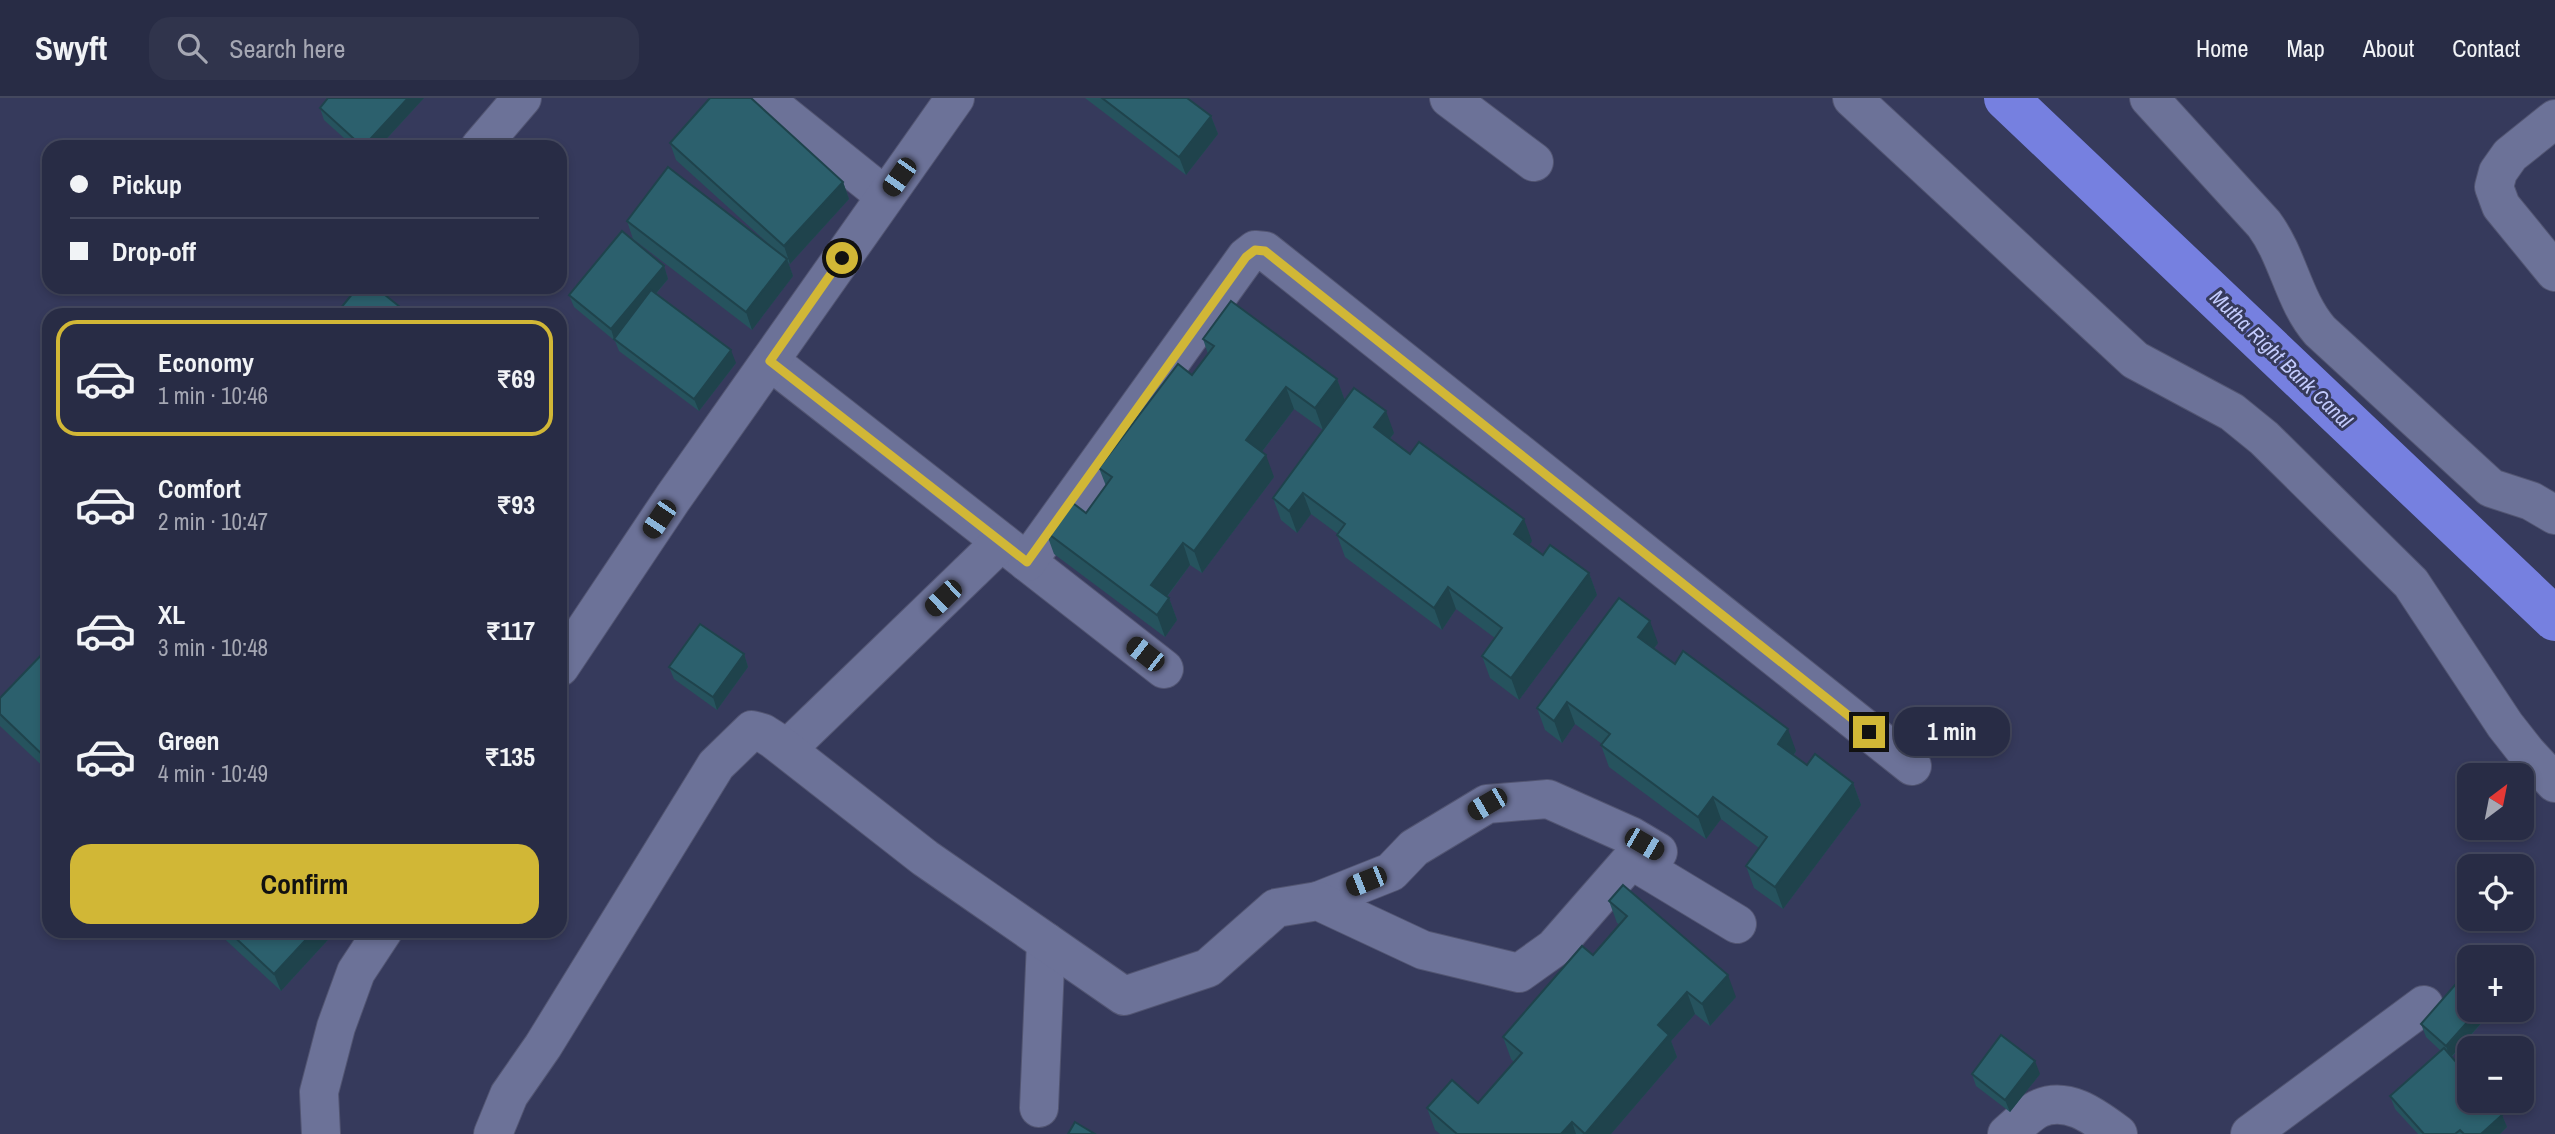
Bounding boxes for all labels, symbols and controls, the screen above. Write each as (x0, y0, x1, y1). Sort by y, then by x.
search box (149, 17, 639, 80)
text: Swyft (35, 26, 107, 70)
icon: search (173, 29, 211, 67)
text: Search here (229, 31, 345, 66)
text: Home (2196, 32, 2248, 64)
text: Map (2286, 32, 2325, 64)
text: About (2363, 32, 2414, 64)
text: Contact (2452, 32, 2520, 64)
car (879, 154, 920, 200)
text: Pickup (112, 167, 182, 202)
text: Drop-off (112, 234, 196, 269)
route start (826, 242, 858, 274)
water label: Mutha Right Bank Canal (2204, 283, 2360, 435)
text: Economy (158, 345, 254, 380)
icon: car (74, 347, 137, 410)
text: ₹69 (496, 361, 535, 396)
text: 1 min · 10:46 (158, 380, 268, 411)
text: Comfort (158, 471, 241, 506)
icon: car (74, 473, 137, 536)
text: ₹93 (496, 487, 535, 522)
car (639, 496, 680, 542)
text: 2 min · 10:47 (158, 506, 268, 537)
car (921, 576, 966, 620)
text: XL (158, 597, 185, 632)
icon: car (74, 599, 137, 662)
text: ₹117 (486, 613, 535, 648)
text: 3 min · 10:48 (158, 632, 268, 663)
car (1122, 633, 1169, 675)
callout: 1 min (1894, 708, 2009, 756)
route end (1853, 716, 1885, 748)
text: 1 min (1927, 716, 1977, 747)
text: Green (158, 723, 220, 758)
icon: car (74, 725, 137, 788)
text: ₹135 (484, 739, 535, 774)
text: 4 min · 10:49 (158, 758, 268, 789)
north arrow (2457, 763, 2534, 840)
map controls (2457, 763, 2534, 1113)
car (1464, 784, 1511, 824)
car (1621, 824, 1668, 864)
button: Confirm (70, 844, 539, 924)
button: locate (2457, 854, 2534, 931)
car (1343, 863, 1390, 899)
button: + (2457, 945, 2534, 1022)
button: − (2457, 1036, 2534, 1113)

